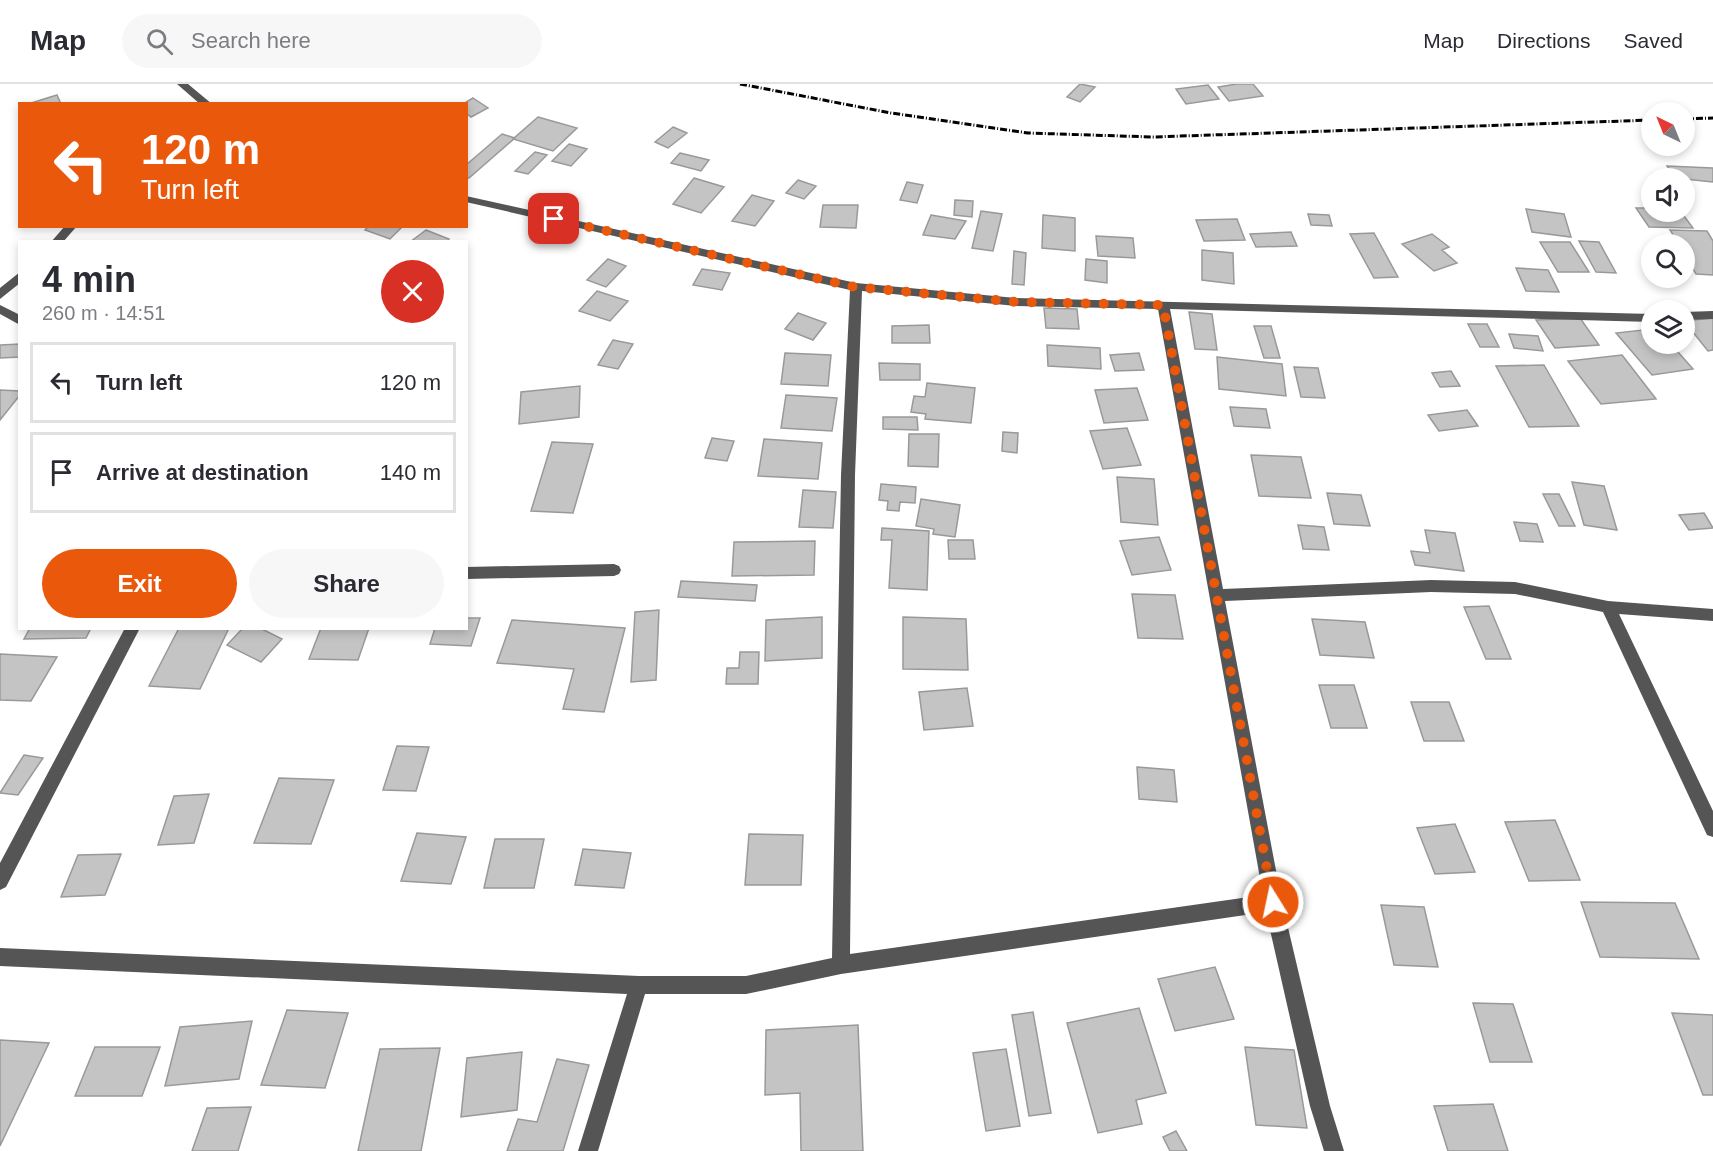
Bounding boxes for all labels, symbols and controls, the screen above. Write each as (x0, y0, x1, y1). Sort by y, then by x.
search box (122, 14, 542, 68)
text: Map (30, 25, 86, 56)
icon: search (143, 25, 176, 58)
text: Search here (191, 28, 311, 53)
text: Map (1423, 29, 1464, 52)
text: Directions (1497, 29, 1590, 52)
text: Saved (1623, 29, 1683, 52)
north arrow (1641, 102, 1695, 156)
map controls (1641, 102, 1695, 354)
icon: left (42, 126, 120, 204)
text: 120 m (141, 126, 260, 173)
button: sound (1641, 168, 1695, 222)
text: Turn left (141, 175, 239, 205)
pin (528, 193, 579, 244)
icon: arrive (537, 202, 570, 235)
button: search (1641, 234, 1695, 288)
text: 4 min (42, 259, 136, 300)
button: close (381, 260, 444, 323)
button: layers (1641, 300, 1695, 354)
text: 260 m · 14:51 (42, 302, 165, 324)
icon: left (45, 366, 78, 399)
text: Turn left (96, 370, 182, 395)
text: 120 m (380, 370, 441, 395)
icon: arrive (45, 456, 78, 489)
text: Arrive at destination (96, 460, 309, 485)
text: 140 m (380, 460, 441, 485)
button: Exit (42, 549, 237, 618)
button: Share (249, 549, 444, 618)
position arrow (1241, 870, 1305, 934)

